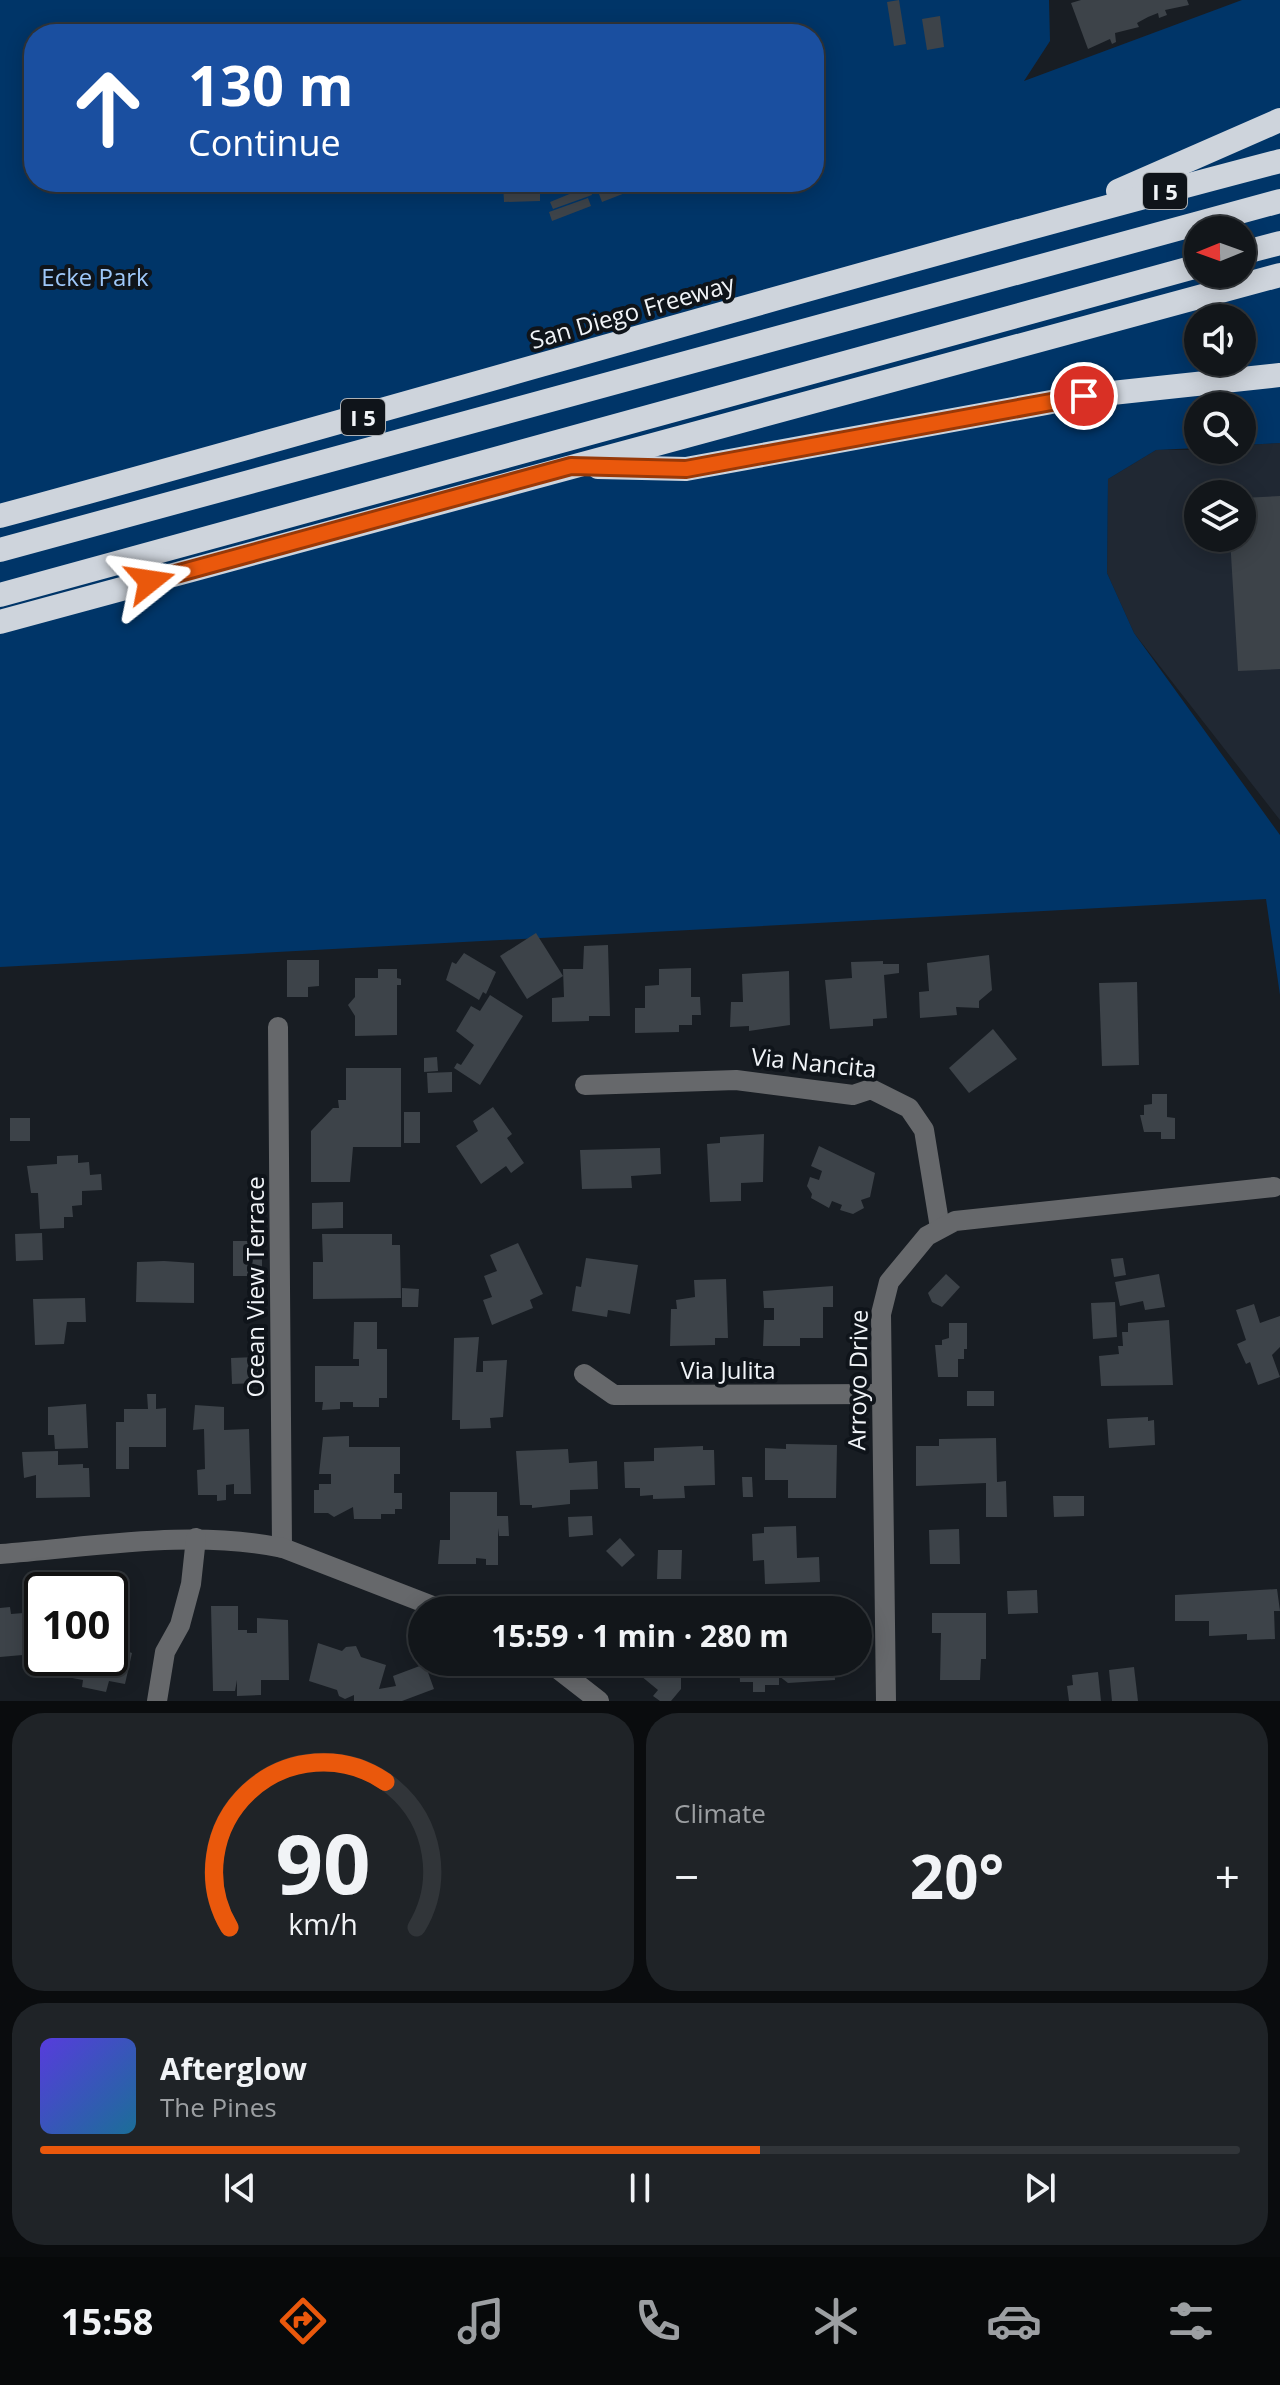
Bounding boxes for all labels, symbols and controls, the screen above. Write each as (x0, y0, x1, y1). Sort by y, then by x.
text: 130 m (188, 46, 354, 122)
icon: ahead (56, 56, 160, 160)
text: Continue (188, 118, 341, 167)
road number: I 5 (1143, 173, 1187, 209)
north arrow (1184, 216, 1256, 288)
map controls (1184, 216, 1256, 552)
park label: Ecke Park (41, 260, 149, 293)
street label: San Diego Freeway (526, 266, 739, 356)
button: sound (1184, 304, 1256, 376)
pin (1050, 362, 1118, 430)
icon: arrive (1062, 374, 1106, 418)
button: search (1184, 392, 1256, 464)
road number: I 5 (341, 399, 385, 435)
button: layers (1184, 480, 1256, 552)
position arrow (108, 539, 192, 623)
street label: Via Nancita (750, 1039, 878, 1085)
street label: Ocean View Terrace (238, 1176, 271, 1398)
street label: Arroyo Drive (839, 1309, 875, 1451)
street label: Via Julita (680, 1353, 776, 1386)
speed limit sign: 100 (24, 1572, 128, 1676)
text: 15:59 · 1 min · 280 m (491, 1615, 789, 1656)
text: Climate (674, 1795, 766, 1831)
text: 90 (275, 1805, 371, 1918)
text: 20° (910, 1835, 1004, 1917)
text: − (674, 1846, 699, 1906)
text: + (1215, 1846, 1240, 1906)
text: km/h (288, 1904, 358, 1943)
text: Afterglow (160, 2048, 307, 2089)
text: The Pines (160, 2089, 277, 2125)
icon: previous (218, 2166, 262, 2210)
icon: pause (618, 2166, 662, 2210)
icon: next (1018, 2166, 1062, 2210)
icon: directions (275, 2293, 331, 2349)
icon: music (453, 2293, 509, 2349)
icon: phone (630, 2293, 686, 2349)
icon: climate (808, 2293, 864, 2349)
icon: car (986, 2293, 1042, 2349)
icon: filters (1163, 2293, 1219, 2349)
text: 15:58 (61, 2297, 153, 2346)

